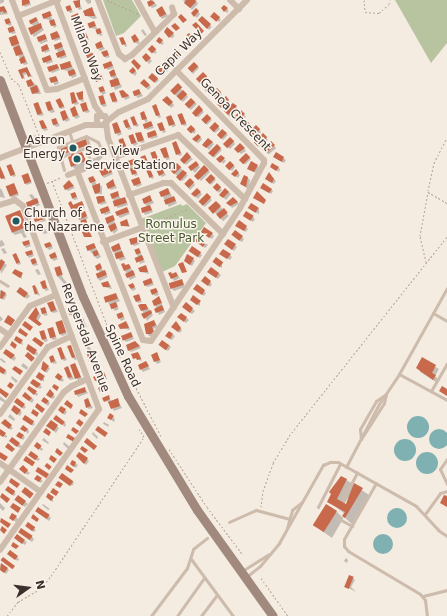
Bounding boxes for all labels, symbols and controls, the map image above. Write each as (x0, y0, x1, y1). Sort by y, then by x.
street label: Milano Way (67, 14, 105, 84)
street label: Capri Way (152, 26, 206, 80)
street label: Genoa Crescent (197, 76, 273, 154)
place label: Astron Energy (23, 134, 65, 162)
marker: Astron Energy (68, 143, 78, 153)
place label: Sea View Service Station (85, 145, 176, 173)
marker: Sea View Service Station (72, 154, 82, 164)
place label: Church of the Nazarene (24, 207, 105, 235)
marker: Church of the Nazarene (11, 216, 21, 226)
park label: Romulus Street Park (138, 218, 204, 246)
street label: Reygersdal Avenue (58, 282, 112, 394)
street label: Spine Road (101, 322, 143, 390)
north arrow (8, 568, 48, 608)
text: N (33, 579, 48, 591)

